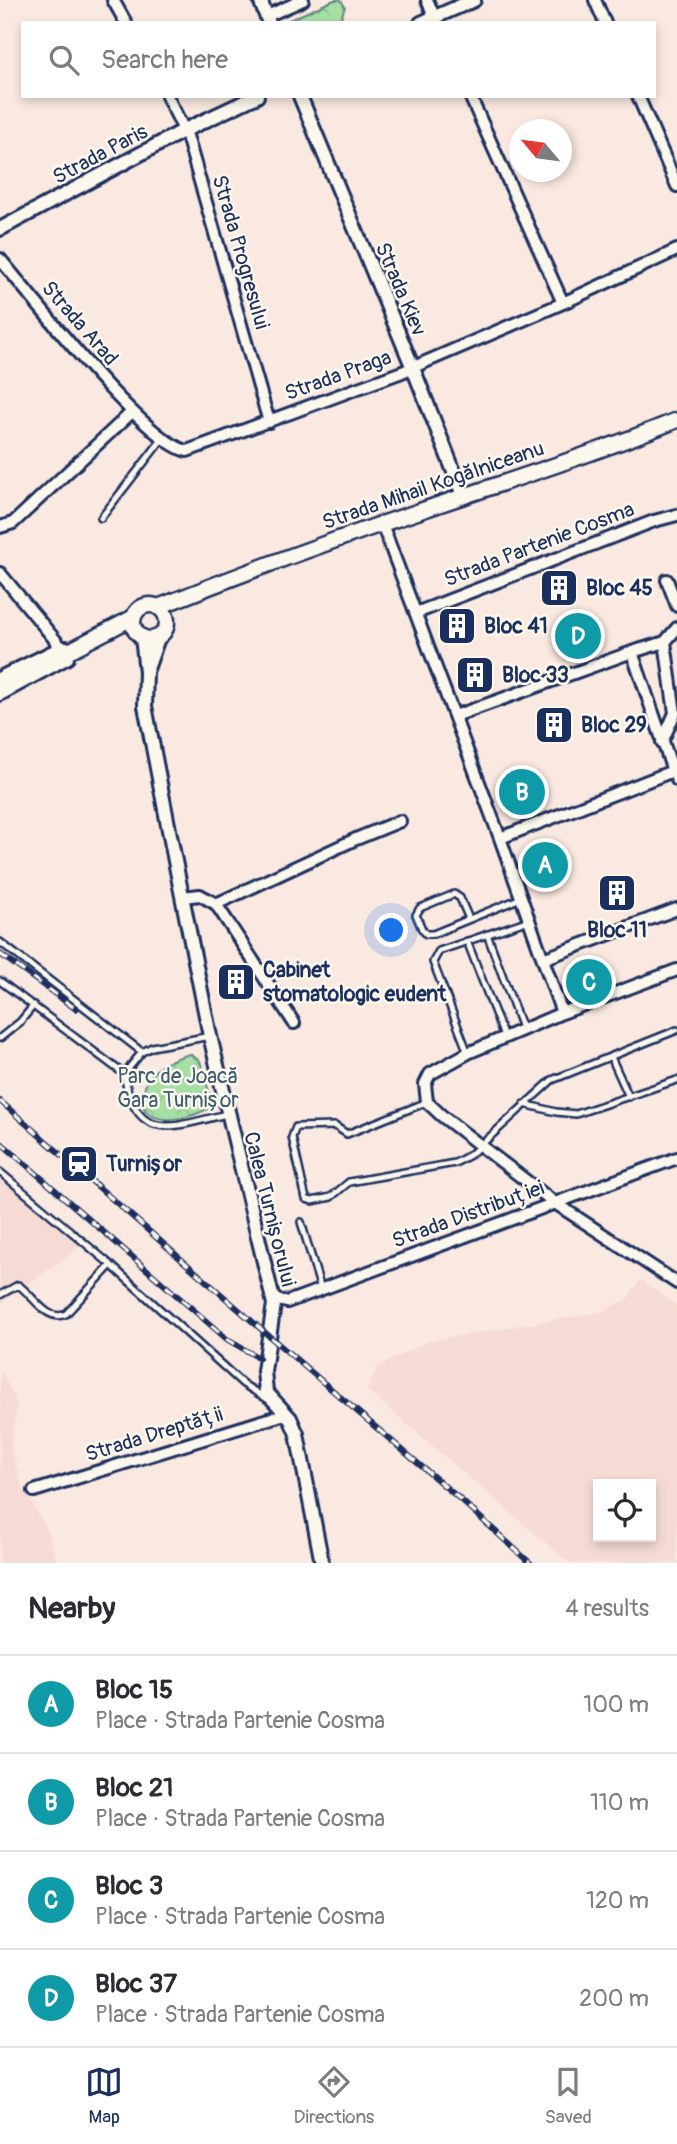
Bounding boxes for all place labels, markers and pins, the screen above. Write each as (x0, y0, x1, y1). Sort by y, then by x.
building icon: Bloc 45 (538, 567, 580, 609)
place label: Bloc 45 (586, 575, 653, 602)
building icon: Bloc 41 (436, 605, 478, 647)
pin: D (555, 610, 601, 662)
place label: Bloc 41 (484, 613, 548, 640)
building icon: Bloc 33 (454, 654, 496, 696)
place label: Bloc 33 (502, 662, 569, 689)
building icon: Bloc 29 (533, 704, 575, 746)
place label: Bloc 29 (581, 712, 647, 739)
pin: B (499, 766, 545, 818)
pin: A (522, 839, 568, 891)
building icon: Bloc 11 (596, 872, 638, 914)
place label: Bloc 11 (587, 917, 647, 944)
pin: C (566, 956, 612, 1008)
place label: Cabinet stomatologic eudent (263, 957, 447, 1008)
building icon: Cabinet stomatologic eudent (215, 961, 257, 1003)
station icon: Turnișor (58, 1143, 100, 1185)
place label: Turnișor (105, 1151, 183, 1178)

